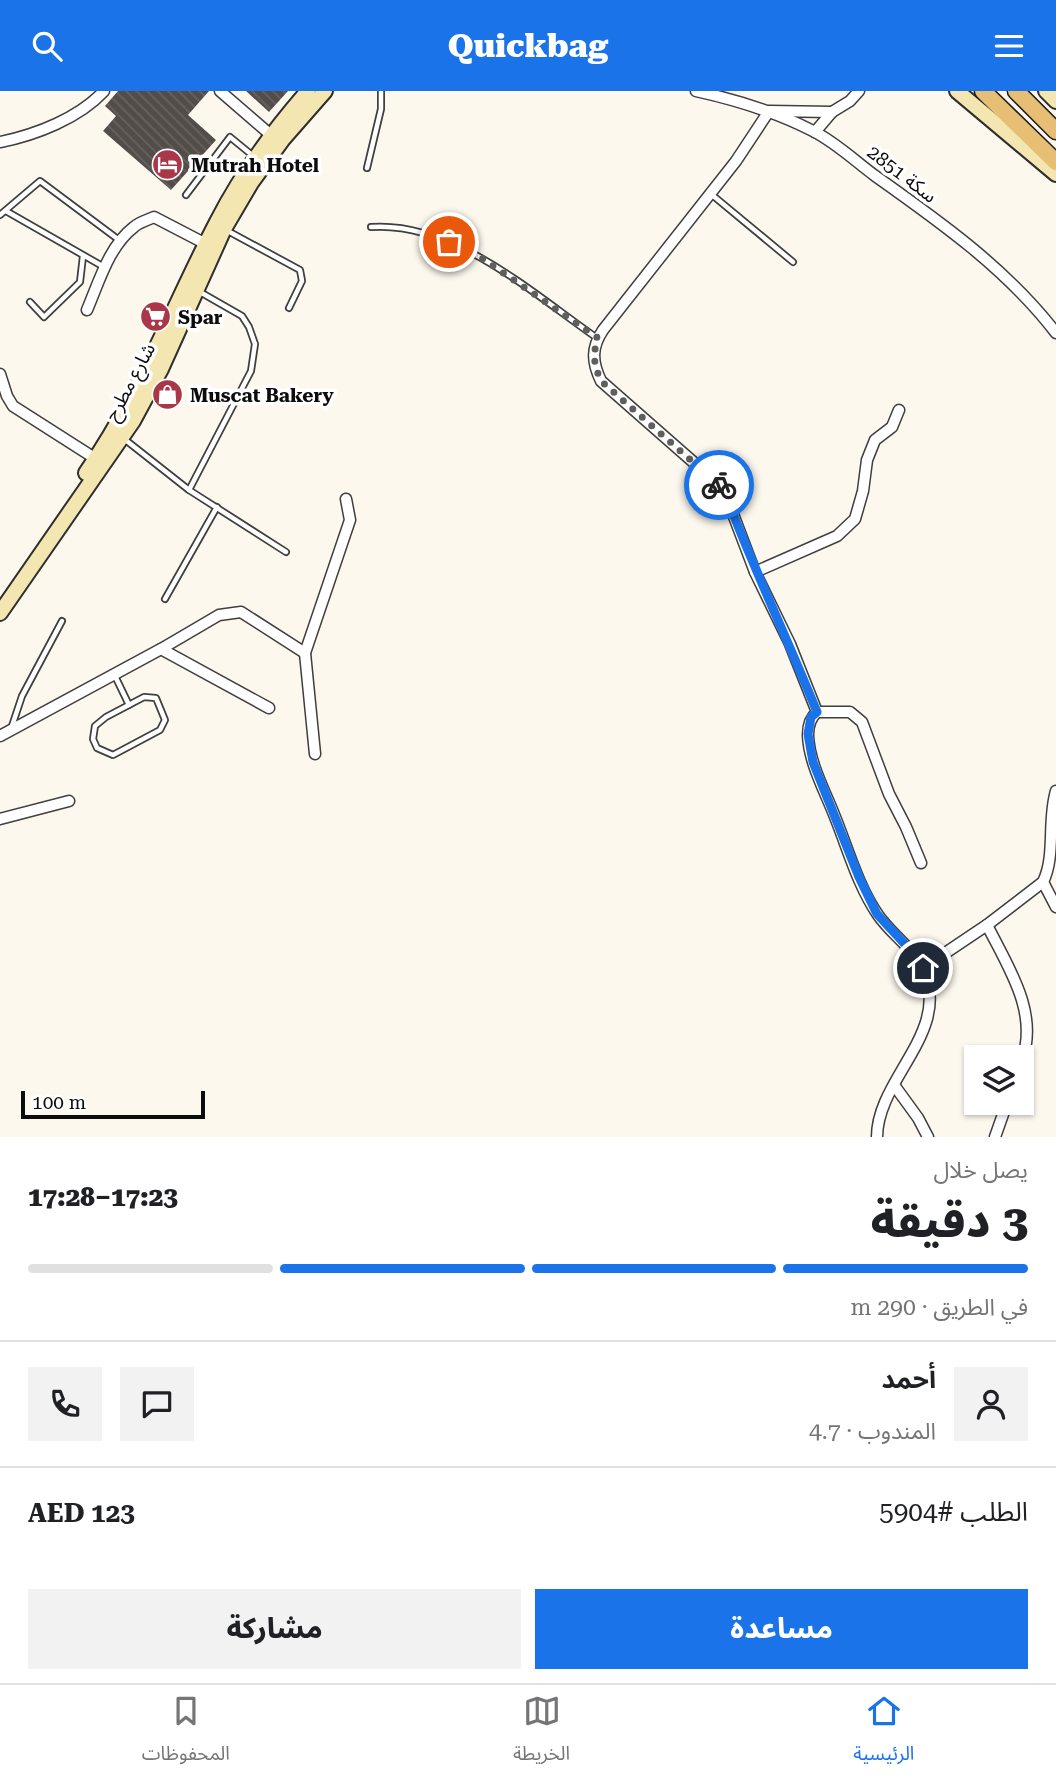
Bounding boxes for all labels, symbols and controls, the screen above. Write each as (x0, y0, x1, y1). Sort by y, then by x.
icon: search (28, 27, 66, 65)
text: Quickbag (448, 27, 608, 65)
icon: menu (990, 27, 1028, 65)
street label: سكة 2851 (863, 140, 941, 208)
hotel icon: Mutrah Hotel (151, 148, 185, 182)
place label: Mutrah Hotel (191, 154, 319, 177)
pin (419, 212, 479, 272)
icon: bag (430, 223, 468, 261)
supermarket icon: Spar (138, 300, 172, 334)
place label: Spar (178, 306, 223, 329)
street label: شارع مطرح (100, 339, 162, 426)
shop icon: Muscat Bakery (150, 378, 184, 412)
place label: Muscat Bakery (190, 384, 334, 407)
courier (684, 450, 754, 520)
icon: bike (700, 466, 738, 504)
pin (893, 938, 953, 998)
icon: home (904, 949, 942, 987)
map controls (964, 1045, 1034, 1115)
button: layers (964, 1045, 1034, 1115)
scale bar (21, 1088, 205, 1120)
text: 100 m (32, 1091, 86, 1114)
text: يصل خلال (933, 1157, 1028, 1184)
text: 17:23–17:28 (28, 1182, 178, 1212)
text: 3 دقيقة (870, 1194, 1028, 1248)
text: في الطريق · 290 m (850, 1294, 1028, 1321)
text: أحمد (882, 1364, 936, 1394)
button: phone (28, 1367, 102, 1441)
button: chat (120, 1367, 194, 1441)
button: person (954, 1367, 1028, 1441)
text: المندوب · 4.7 (809, 1418, 936, 1445)
text: الطلب #5904 (879, 1497, 1028, 1527)
text: AED 123 (28, 1498, 135, 1528)
button: مشاركة (28, 1589, 521, 1669)
button: مساعدة (535, 1589, 1028, 1669)
tab: المحفوظات (142, 1692, 230, 1774)
tab: الخريطة (513, 1692, 570, 1774)
tab: الرئيسية (853, 1692, 914, 1774)

